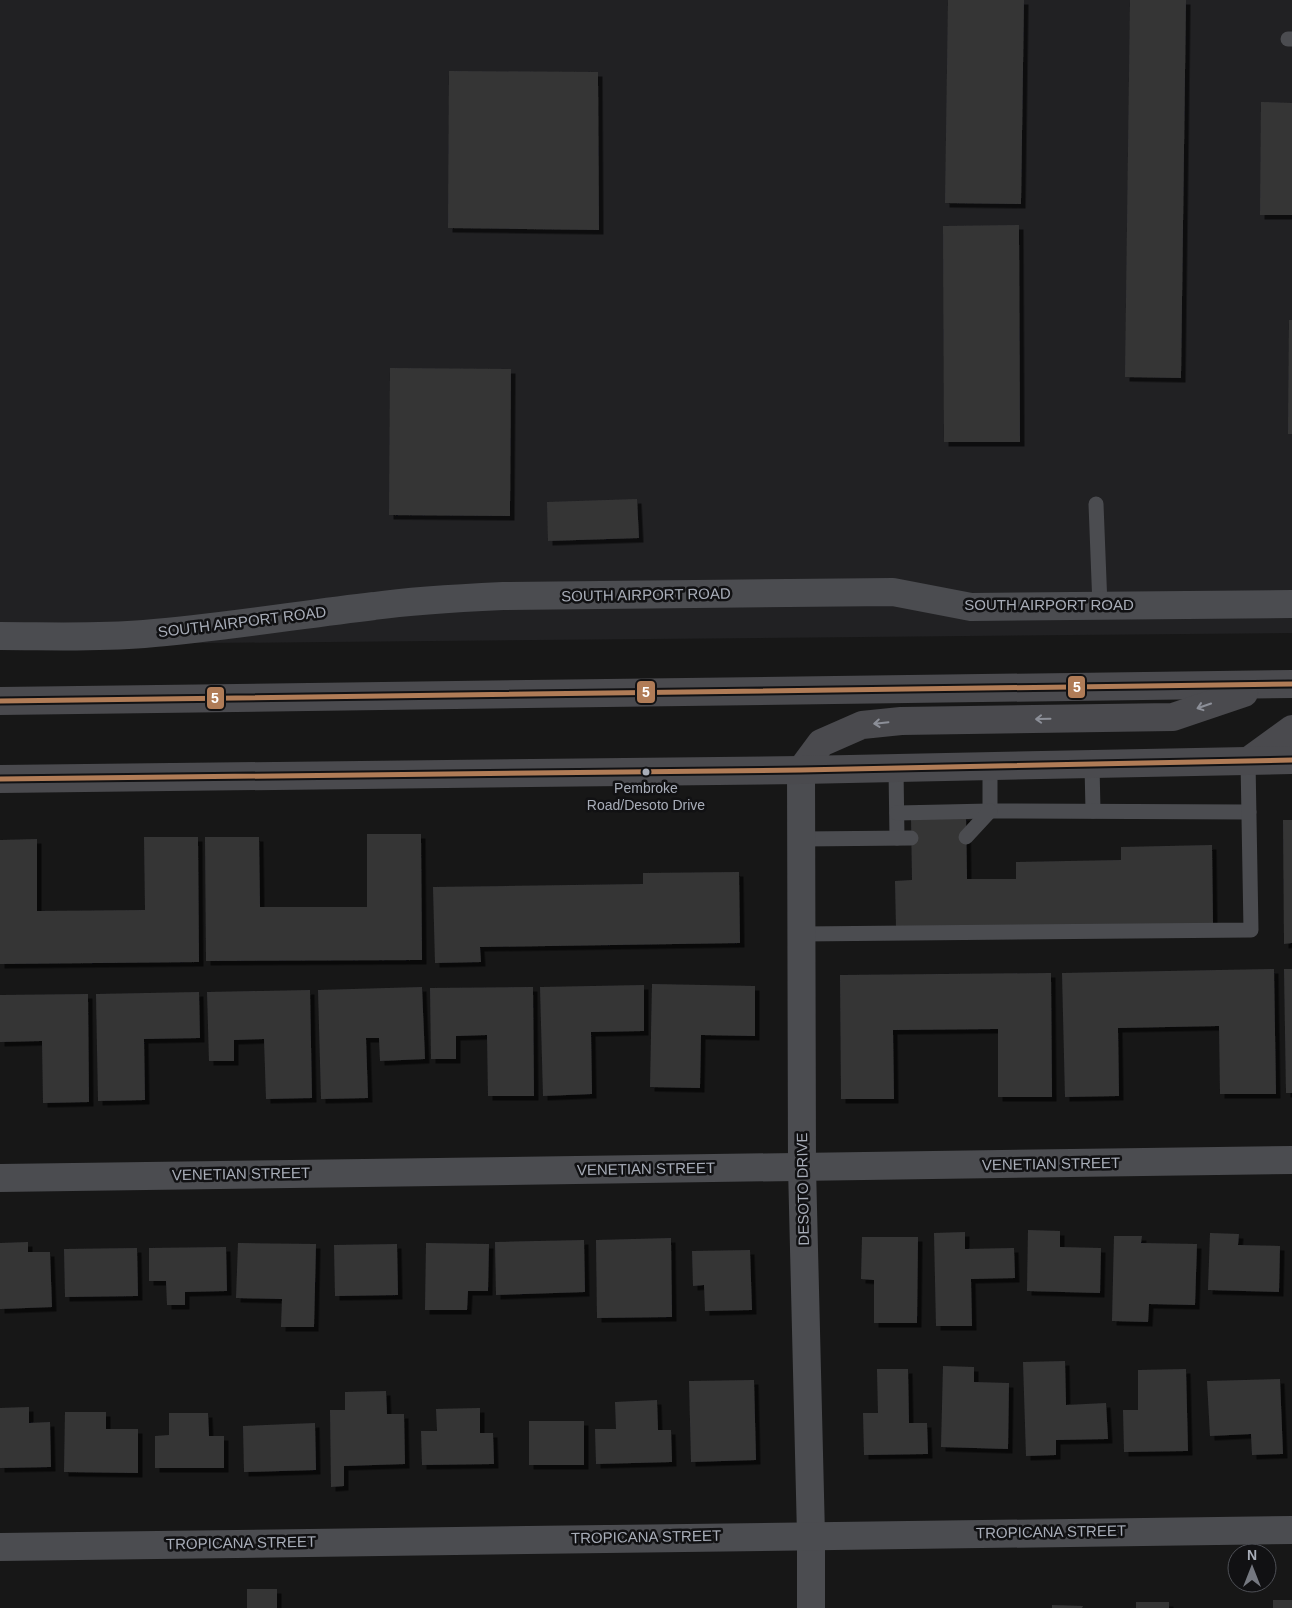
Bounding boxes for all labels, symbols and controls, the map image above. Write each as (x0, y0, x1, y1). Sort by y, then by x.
street label: SOUTH AIRPORT ROAD (561, 585, 731, 604)
street label: SOUTH AIRPORT ROAD (964, 596, 1134, 613)
street label: SOUTH AIRPORT ROAD (157, 603, 327, 640)
line badge: 5 (1067, 675, 1086, 699)
text: 5 (1073, 679, 1081, 695)
line badge: 5 (636, 680, 656, 704)
text: 5 (642, 684, 650, 700)
line badge: 5 (206, 686, 225, 710)
text: 5 (211, 690, 219, 706)
one-way arrow (1196, 702, 1212, 712)
one-way arrow (1035, 714, 1052, 724)
one-way arrow (873, 718, 889, 728)
marker: Pembroke Road/Desoto Drive (641, 767, 651, 777)
place label: Pembroke Road/Desoto Drive (587, 780, 705, 813)
street label: DESOTO DRIVE (793, 1132, 812, 1246)
street label: VENETIAN STREET (982, 1154, 1120, 1173)
street label: VENETIAN STREET (577, 1159, 715, 1178)
street label: VENETIAN STREET (172, 1164, 310, 1183)
street label: TROPICANA STREET (976, 1522, 1126, 1541)
street label: TROPICANA STREET (571, 1527, 721, 1546)
street label: TROPICANA STREET (166, 1533, 316, 1552)
north arrow (1227, 1543, 1277, 1593)
text: N (1247, 1547, 1257, 1563)

